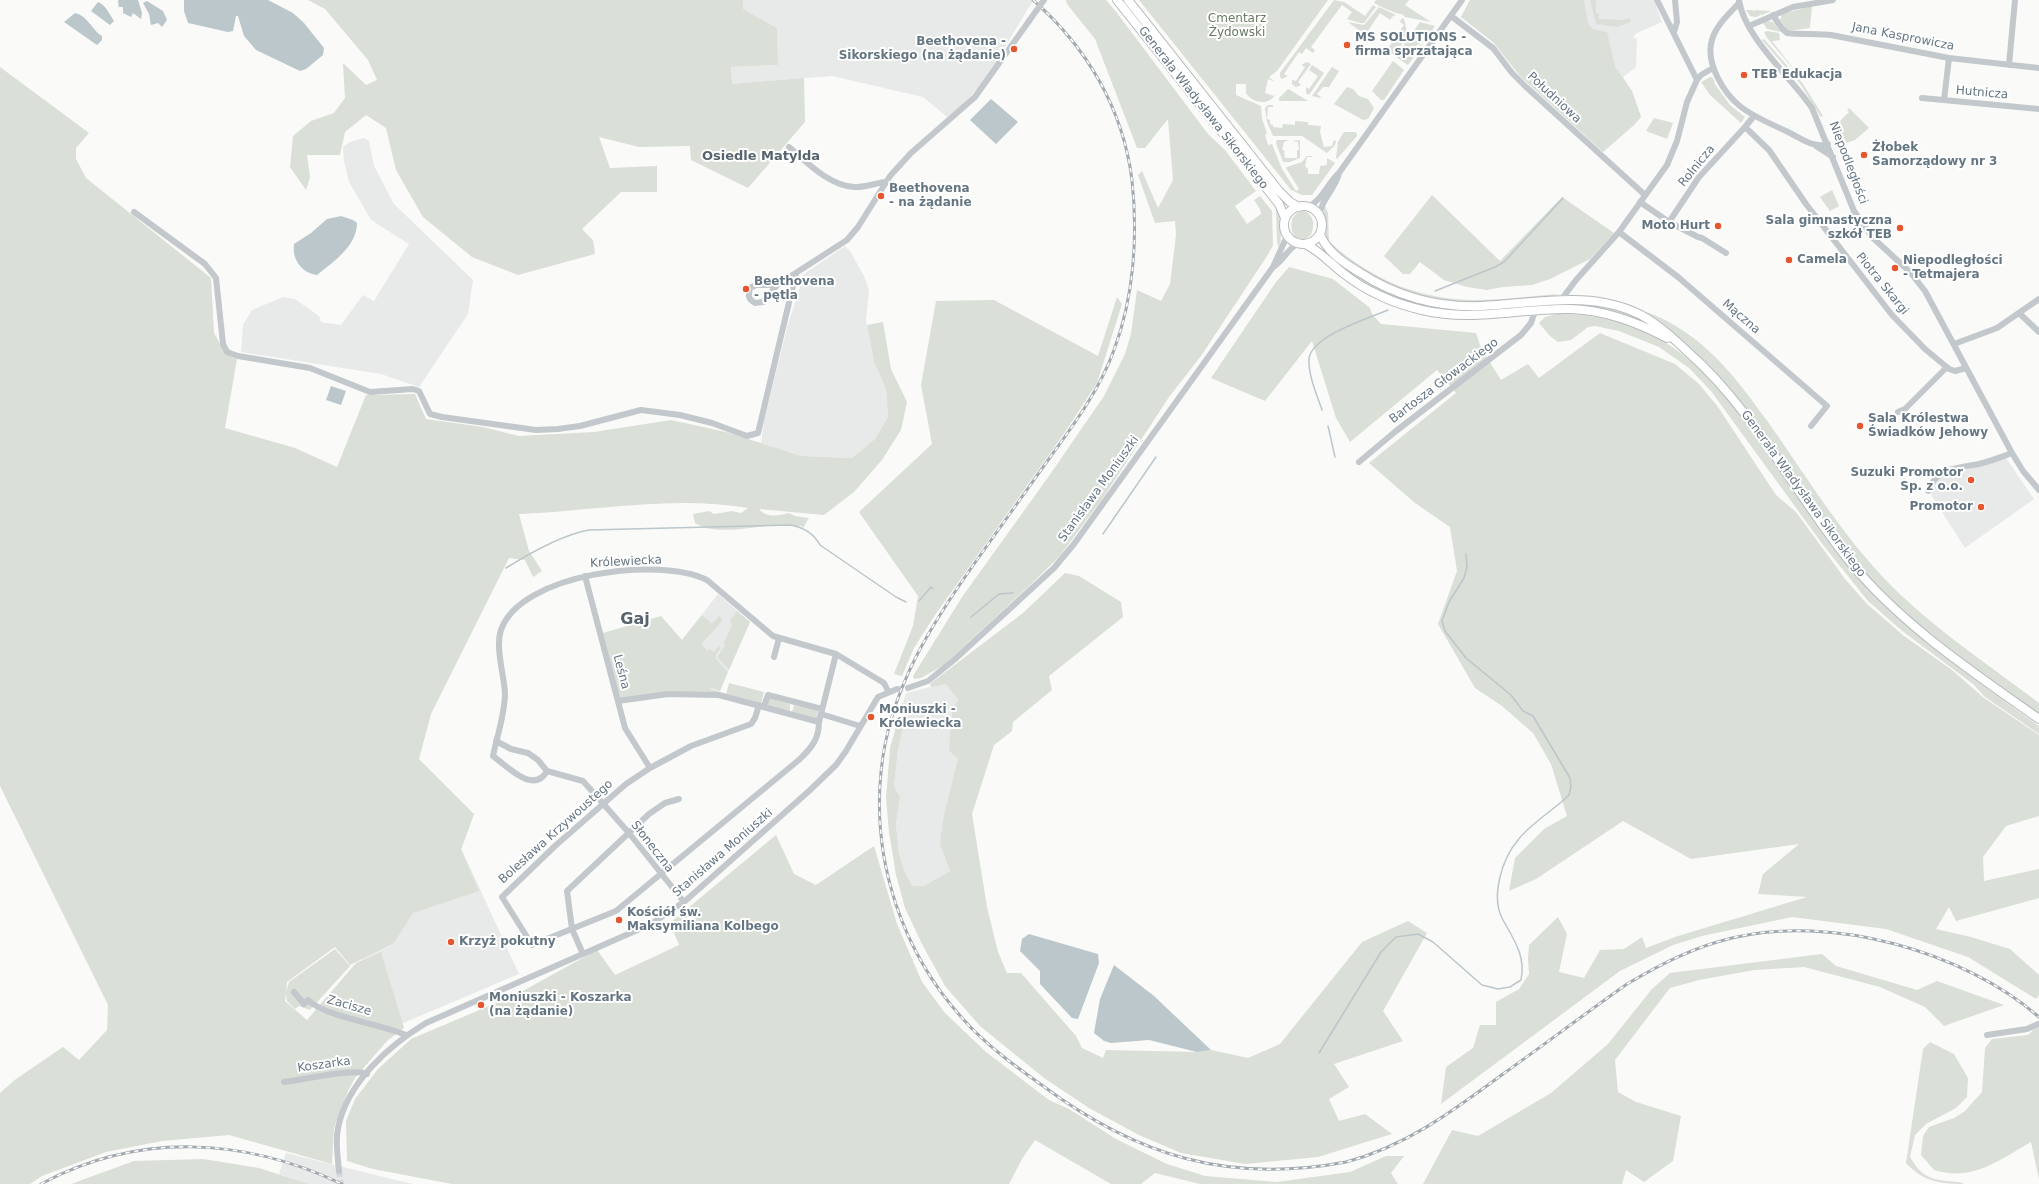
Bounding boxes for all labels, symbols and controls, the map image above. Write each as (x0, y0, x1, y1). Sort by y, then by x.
park label: Cmentarz Żydowski (1208, 12, 1266, 40)
street label: Jana Kasprowicza (1851, 20, 1955, 54)
street label: Generała Władysława Sikorskiego (1135, 24, 1271, 192)
place label: MS SOLUTIONS - firma sprzatająca (1355, 31, 1473, 59)
place label: Beethovena - Sikorskiego (na żądanie) (839, 35, 1006, 63)
marker: MS SOLUTIONS - firma sprzatająca (1342, 40, 1352, 50)
marker: Beethovena - Sikorskiego (na żądanie) (1009, 44, 1019, 54)
place label: TEB Edukacja (1752, 68, 1842, 82)
street label: Południowa (1524, 69, 1584, 127)
marker: TEB Edukacja (1739, 70, 1749, 80)
street label: Hutnicza (1955, 84, 2009, 102)
street label: Niepodległości (1826, 120, 1870, 206)
place label: Żłobek Samorządowy nr 3 (1872, 141, 1997, 169)
street label: Rolnicza (1676, 142, 1718, 190)
district label: Osiedle Matylda (702, 149, 820, 165)
marker: Żłobek Samorządowy nr 3 (1859, 150, 1869, 160)
place label: Beethovena - na żądanie (889, 182, 972, 210)
marker: Beethovena - na żądanie (876, 191, 886, 201)
place label: Sala gimnastyczna szkół TEB (1766, 214, 1892, 242)
place label: Moto Hurt (1641, 219, 1710, 233)
marker: Moto Hurt (1713, 221, 1723, 231)
marker: Sala gimnastyczna szkół TEB (1895, 223, 1905, 233)
street label: Piotra Skargi (1853, 250, 1911, 318)
place label: Camela (1797, 253, 1847, 267)
place label: Niepodległości - Tetmajera (1903, 254, 2003, 282)
marker: Camela (1784, 255, 1794, 265)
marker: Niepodległości - Tetmajera (1890, 263, 1900, 273)
place label: Beethovena - pętla (754, 275, 835, 303)
marker: Beethovena - pętla (741, 284, 751, 294)
street label: Mączna (1719, 297, 1763, 337)
street label: Bartosza Głowackiego (1387, 335, 1501, 427)
street label: Generała Władysława Sikorskiego (1738, 408, 1868, 580)
place label: Sala Królestwa Świadków Jehowy (1868, 412, 1988, 440)
marker: Sala Królestwa Świadków Jehowy (1855, 421, 1865, 431)
street label: Stanisława Moniuszki (1056, 433, 1142, 545)
place label: Suzuki Promotor Sp. z o.o. (1850, 466, 1963, 494)
marker: Suzuki Promotor Sp. z o.o. (1966, 475, 1976, 485)
place label: Promotor (1909, 500, 1973, 514)
marker: Promotor (1976, 502, 1986, 512)
street label: Królewiecka (590, 553, 662, 571)
district label: Gaj (620, 610, 650, 630)
street label: Leśna (610, 653, 632, 691)
place label: Moniuszki - Królewiecka (879, 703, 961, 731)
marker: Moniuszki - Królewiecka (866, 712, 876, 722)
street label: Bolesława Krzywoustego (496, 777, 616, 887)
street label: Stanisława Moniuszki (670, 806, 776, 900)
street label: Słoneczna (627, 818, 677, 876)
place label: Kościół św. Maksymiliana Kolbego (627, 906, 779, 934)
marker: Kościół św. Maksymiliana Kolbego (614, 915, 624, 925)
place label: Krzyż pokutny (459, 935, 556, 949)
marker: Krzyż pokutny (446, 937, 456, 947)
place label: Moniuszki - Koszarka (na żądanie) (489, 991, 631, 1019)
street label: Zacisze (325, 993, 373, 1019)
marker: Moniuszki - Koszarka (na żądanie) (476, 1000, 486, 1010)
street label: Koszarka (296, 1054, 352, 1076)

